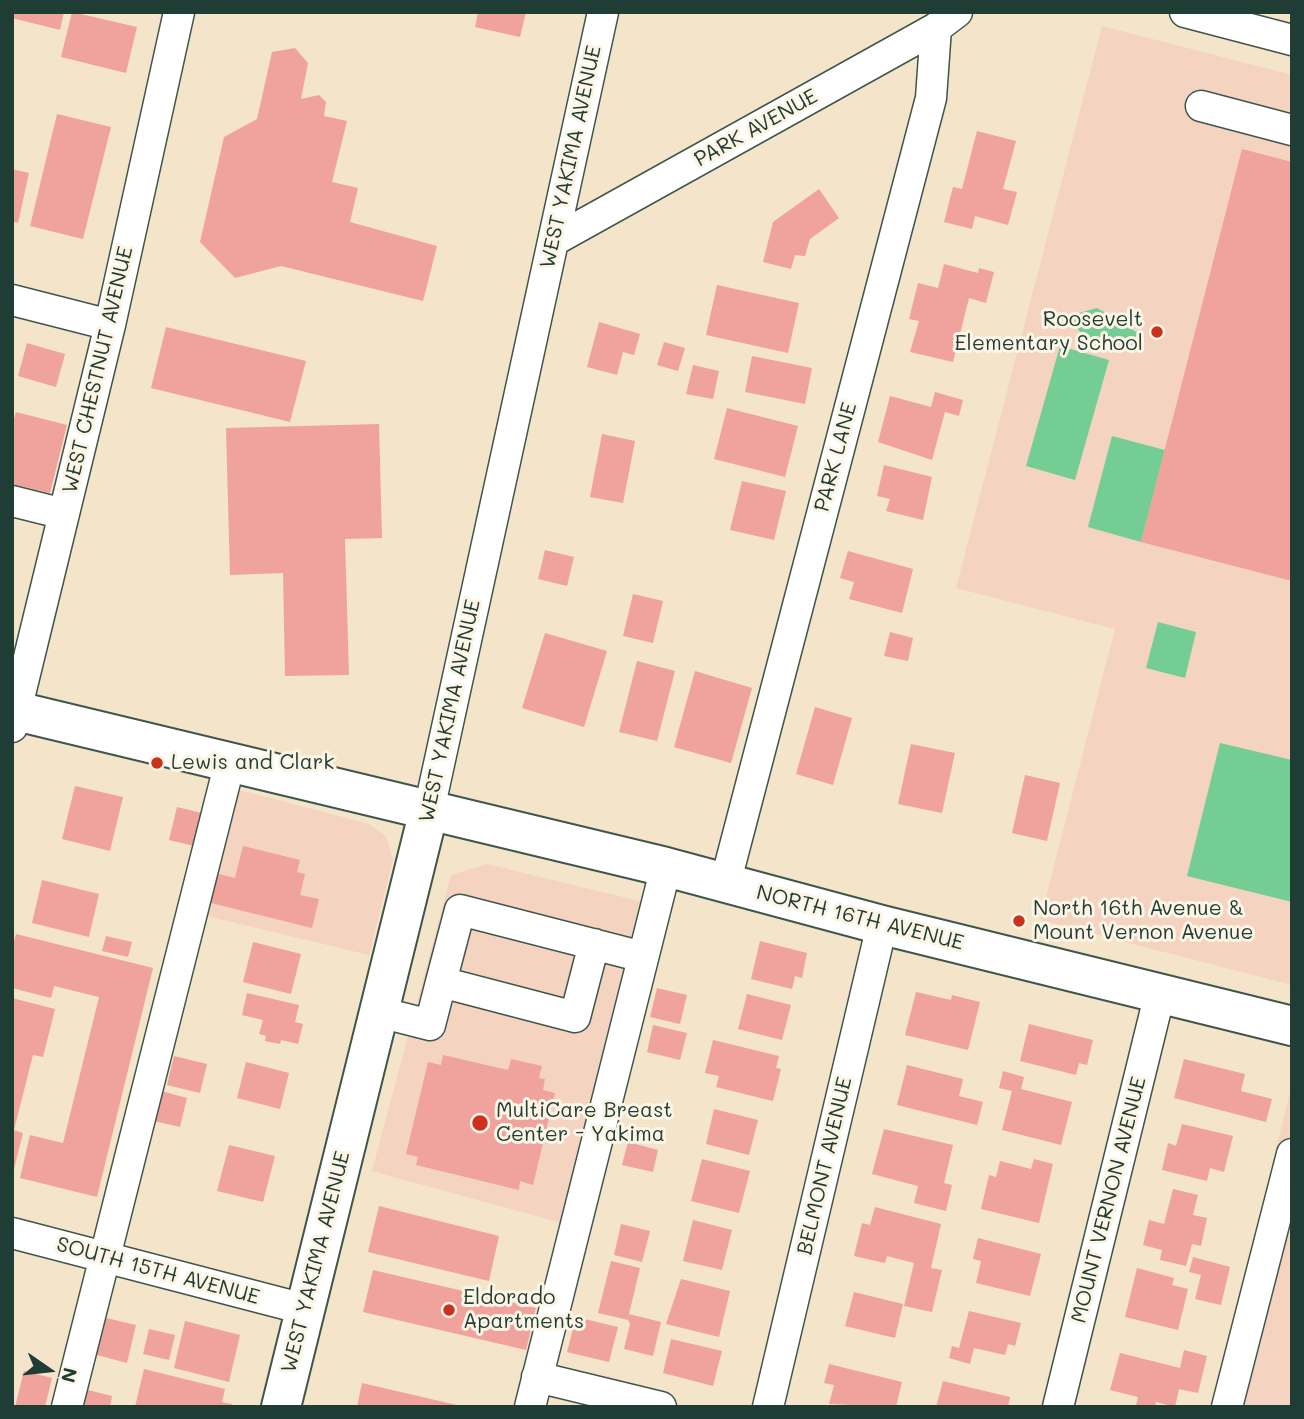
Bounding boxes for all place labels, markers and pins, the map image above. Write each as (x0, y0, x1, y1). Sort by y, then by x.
place label: Roosevelt Elementary School (955, 307, 1143, 357)
marker: Roosevelt Elementary School (1149, 324, 1165, 340)
place label: Lewis and Clark (171, 750, 334, 776)
marker: Lewis and Clark (149, 755, 165, 771)
place label: North 16th Avenue & Mount Vernon Avenue (1033, 896, 1253, 946)
marker: North 16th Avenue & Mount Vernon Avenue (1011, 913, 1027, 929)
place label: MultiCare Breast Center - Yakima (496, 1098, 673, 1148)
marker: MultiCare Breast Center - Yakima (470, 1113, 490, 1133)
place label: Eldorado Apartments (463, 1285, 584, 1335)
marker: Eldorado Apartments (441, 1302, 457, 1318)

